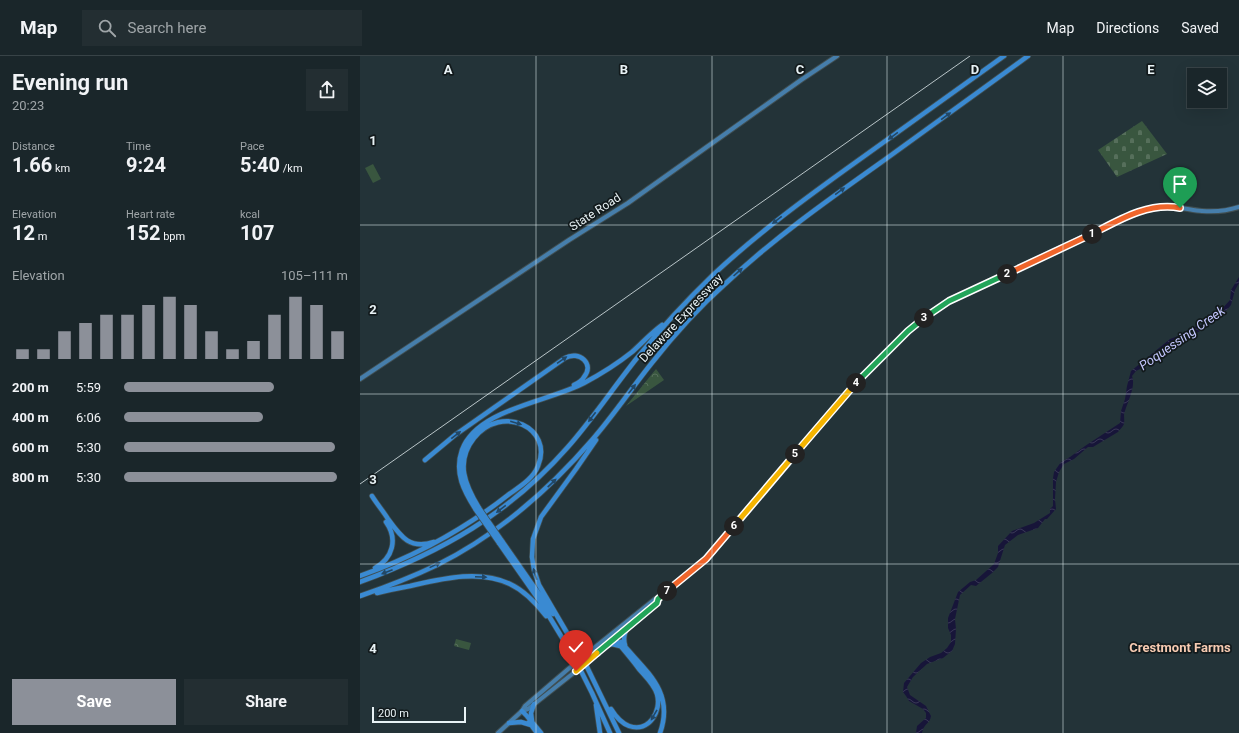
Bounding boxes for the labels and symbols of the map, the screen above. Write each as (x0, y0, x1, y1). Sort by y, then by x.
text: A (444, 62, 453, 77)
text: B (620, 62, 628, 77)
text: C (796, 62, 805, 77)
text: D (971, 62, 979, 77)
text: E (1147, 62, 1155, 77)
one-way arrow (940, 112, 951, 120)
one-way arrow (887, 132, 898, 140)
text: 1 (369, 133, 377, 148)
pin (1163, 167, 1197, 208)
one-way arrow (834, 187, 845, 195)
street label: State Road (567, 190, 623, 234)
one-way arrow (771, 216, 782, 225)
pin: 1 (1082, 224, 1102, 244)
pin: 2 (997, 264, 1017, 284)
one-way arrow (733, 267, 743, 276)
street label: Delaware Expressway (636, 271, 726, 365)
text: 2 (369, 302, 377, 317)
water label: Poquessing Creek (1136, 302, 1228, 373)
pin: 3 (914, 308, 934, 328)
one-way arrow (557, 356, 567, 364)
pin: 4 (846, 373, 866, 393)
one-way arrow (628, 383, 636, 394)
one-way arrow (588, 412, 596, 423)
one-way arrow (509, 420, 522, 426)
one-way arrow (450, 431, 461, 440)
pin: 5 (785, 444, 805, 464)
text: 3 (369, 472, 377, 487)
one-way arrow (547, 478, 557, 488)
one-way arrow (495, 505, 506, 513)
pin: 6 (724, 516, 744, 536)
one-way arrow (429, 562, 441, 569)
one-way arrow (532, 568, 538, 580)
one-way arrow (381, 569, 393, 575)
one-way arrow (475, 574, 488, 580)
pin: 7 (657, 581, 677, 601)
pin (559, 630, 593, 671)
district label: Crestmont Farms (1129, 640, 1231, 655)
text: 4 (369, 641, 377, 656)
scale bar (372, 705, 466, 724)
one-way arrow (651, 709, 658, 721)

